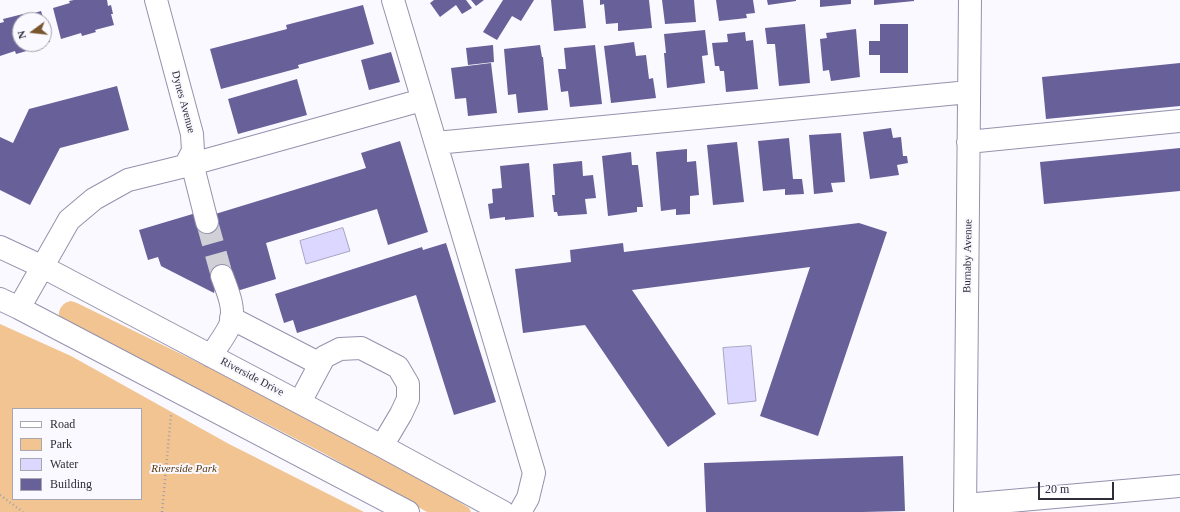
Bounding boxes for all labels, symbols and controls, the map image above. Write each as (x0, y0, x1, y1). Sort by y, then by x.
north arrow (12, 12, 52, 52)
text: N (15, 29, 28, 40)
street label: Dynes Avenue (168, 69, 198, 135)
street label: Burnaby Avenue (961, 219, 975, 293)
street label: Riverside Drive (218, 355, 286, 399)
legend (12, 408, 142, 500)
text: Road (50, 417, 75, 431)
text: Park (50, 437, 72, 451)
text: Water (50, 457, 78, 471)
park label: Riverside Park (151, 462, 217, 476)
scale bar (1040, 474, 1116, 500)
text: Building (50, 477, 92, 491)
text: 20 m (1045, 482, 1069, 496)

